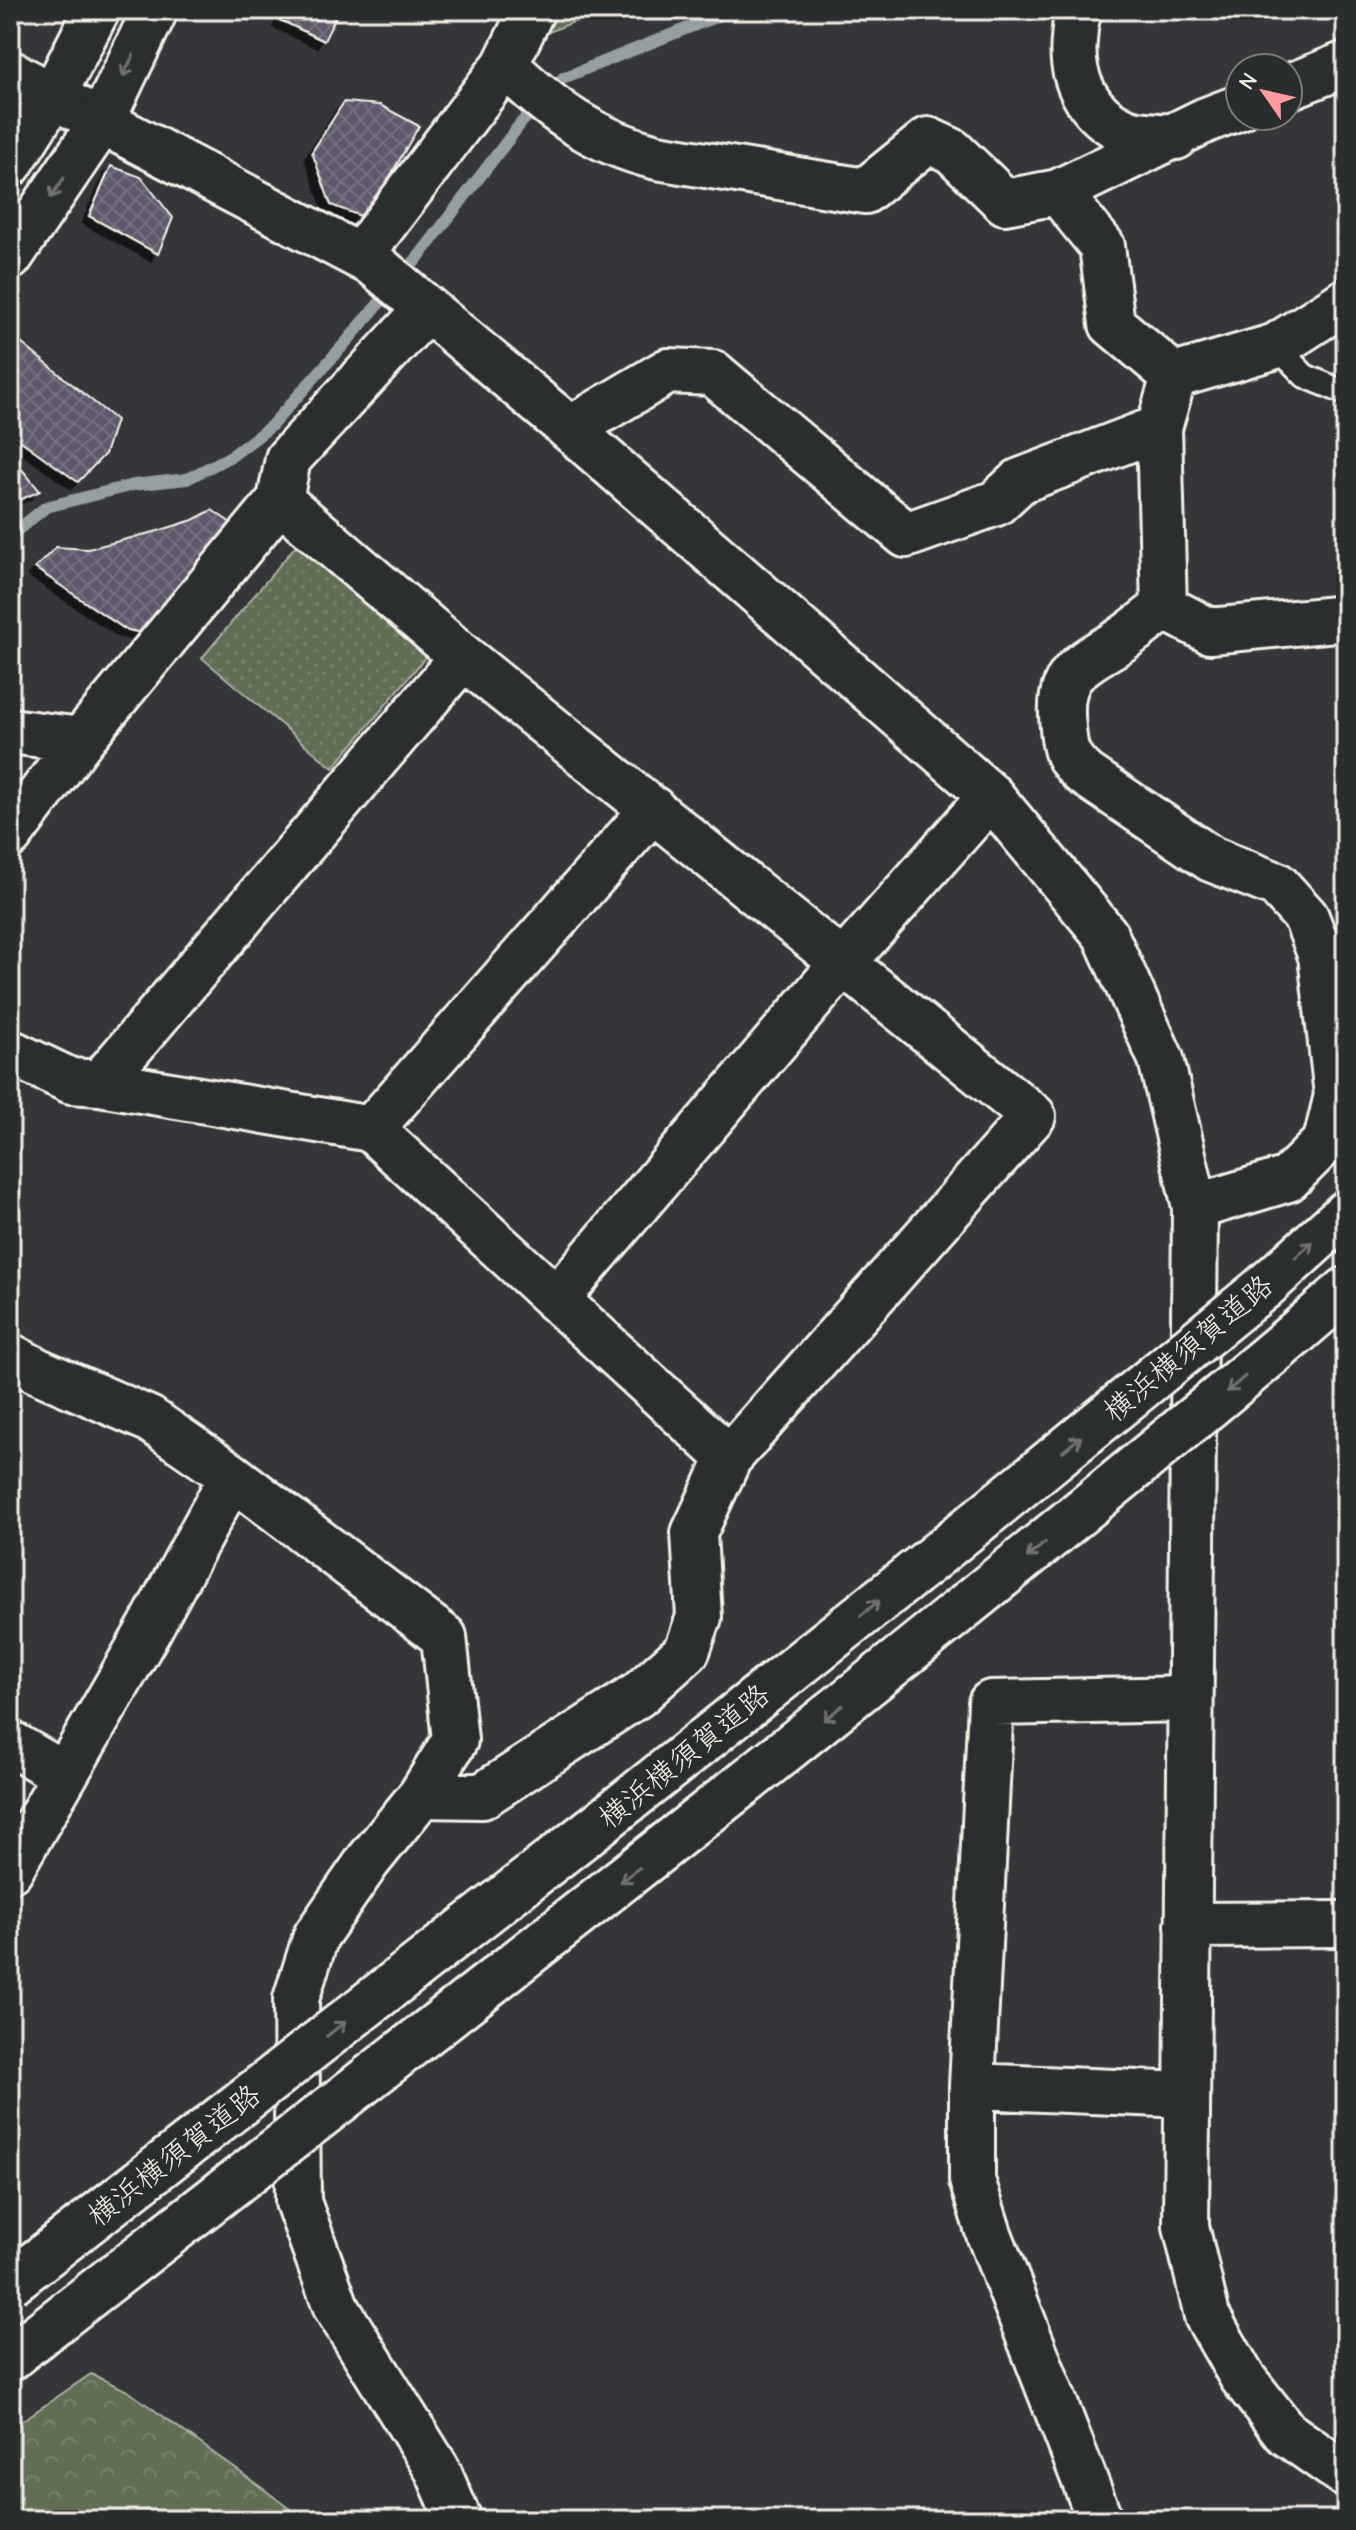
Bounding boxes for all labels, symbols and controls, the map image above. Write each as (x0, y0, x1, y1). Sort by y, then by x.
north arrow (1224, 52, 1304, 132)
one-way arrow (120, 54, 135, 78)
text: N (1233, 68, 1263, 95)
one-way arrow (49, 176, 66, 198)
one-way arrow (1294, 1242, 1314, 1260)
street label: 横浜横須賀道路 (1097, 1267, 1280, 1429)
one-way arrow (1226, 1375, 1246, 1393)
one-way arrow (1061, 1435, 1082, 1453)
one-way arrow (1026, 1541, 1046, 1559)
one-way arrow (859, 1599, 880, 1616)
street label: 横浜横須賀道路 (592, 1677, 777, 1836)
one-way arrow (823, 1704, 844, 1722)
one-way arrow (620, 1866, 641, 1883)
one-way arrow (325, 2020, 347, 2037)
street label: 横浜横須賀道路 (81, 2077, 268, 2234)

